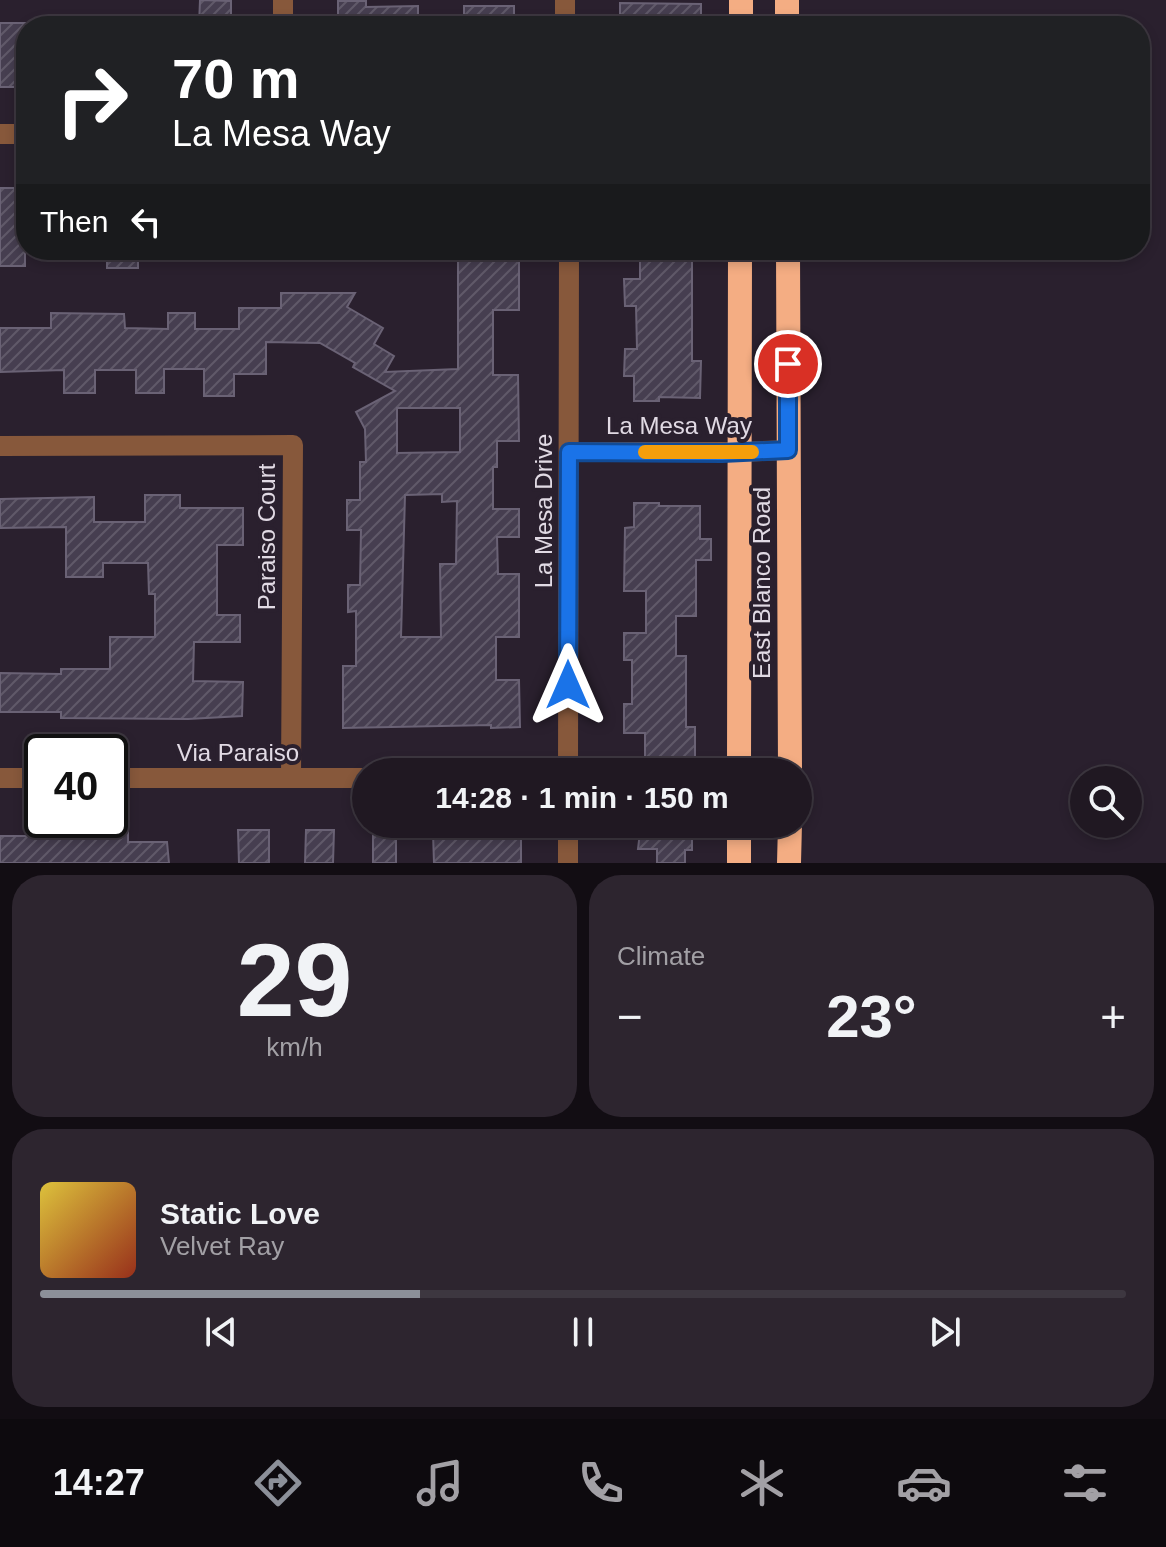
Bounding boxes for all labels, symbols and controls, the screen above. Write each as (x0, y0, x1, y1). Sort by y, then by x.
text: 70 m (172, 47, 300, 110)
icon: right (40, 48, 144, 152)
text: La Mesa Way (172, 113, 391, 154)
icon: left (124, 200, 168, 244)
text: Then (40, 205, 108, 238)
pin (754, 330, 822, 398)
icon: arrive (766, 342, 810, 386)
street label: La Mesa Way (606, 412, 752, 439)
street label: La Mesa Drive (530, 434, 557, 588)
street label: Paraiso Court (253, 463, 280, 610)
street label: East Blanco Road (748, 487, 775, 679)
position arrow (526, 643, 610, 727)
speed limit sign: 40 (24, 734, 128, 838)
street label: Via Paraiso (177, 739, 299, 766)
map controls (1070, 766, 1142, 838)
button: search (1070, 766, 1142, 838)
text: 14:28 · 1 min · 150 m (435, 781, 729, 814)
text: 29 (237, 922, 352, 1038)
text: Climate (617, 941, 705, 971)
text: 23° (826, 983, 917, 1050)
text: − (617, 992, 643, 1041)
text: + (1100, 992, 1126, 1041)
text: km/h (266, 1032, 323, 1062)
text: Static Love (160, 1197, 320, 1230)
text: Velvet Ray (160, 1231, 284, 1261)
icon: previous (199, 1310, 243, 1354)
icon: pause (561, 1310, 605, 1354)
icon: next (923, 1310, 967, 1354)
icon: directions (250, 1455, 306, 1511)
icon: music (412, 1455, 468, 1511)
icon: phone (573, 1455, 629, 1511)
icon: climate (734, 1455, 790, 1511)
icon: car (896, 1455, 952, 1511)
icon: filters (1057, 1455, 1113, 1511)
text: 14:27 (53, 1462, 145, 1503)

